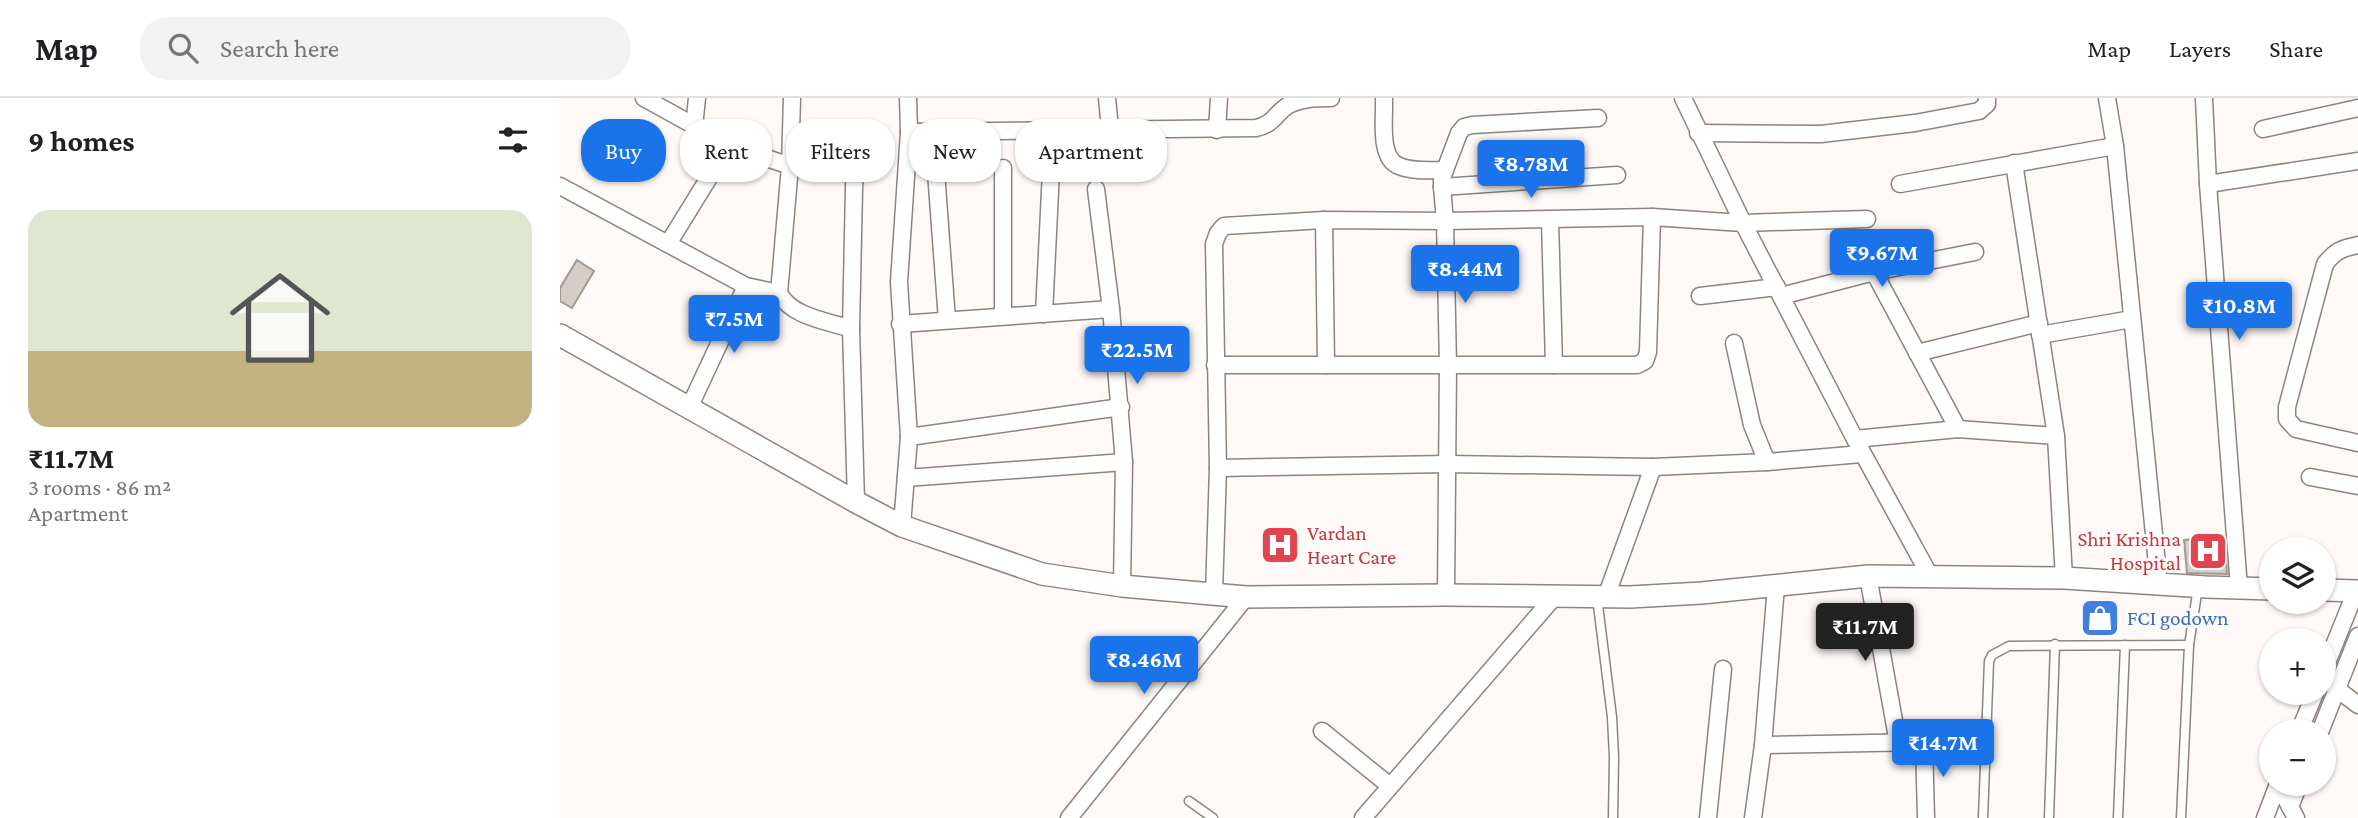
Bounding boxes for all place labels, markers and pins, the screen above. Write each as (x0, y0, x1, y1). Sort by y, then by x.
pin: ₹8.78M (1474, 140, 1588, 200)
pin: ₹9.67M (1825, 230, 1939, 289)
pin: ₹8.44M (1408, 246, 1522, 305)
pin: ₹10.8M (2182, 282, 2296, 342)
pin: ₹7.5M (685, 296, 783, 355)
pin: ₹22.5M (1080, 327, 1194, 386)
place label: Vardan Heart Care (1307, 521, 1396, 569)
hospital icon: Vardan Heart Care (1259, 524, 1301, 566)
place label: Shri Krishna Hospital (2077, 527, 2181, 575)
hospital icon: Shri Krishna Hospital (2187, 530, 2229, 572)
shop icon: FCI godown (2079, 597, 2121, 639)
pin: ₹11.7M (1808, 603, 1922, 663)
place label: FCI godown (2127, 606, 2229, 630)
pin: ₹8.46M (1087, 636, 1201, 696)
pin: ₹14.7M (1886, 720, 2000, 779)

